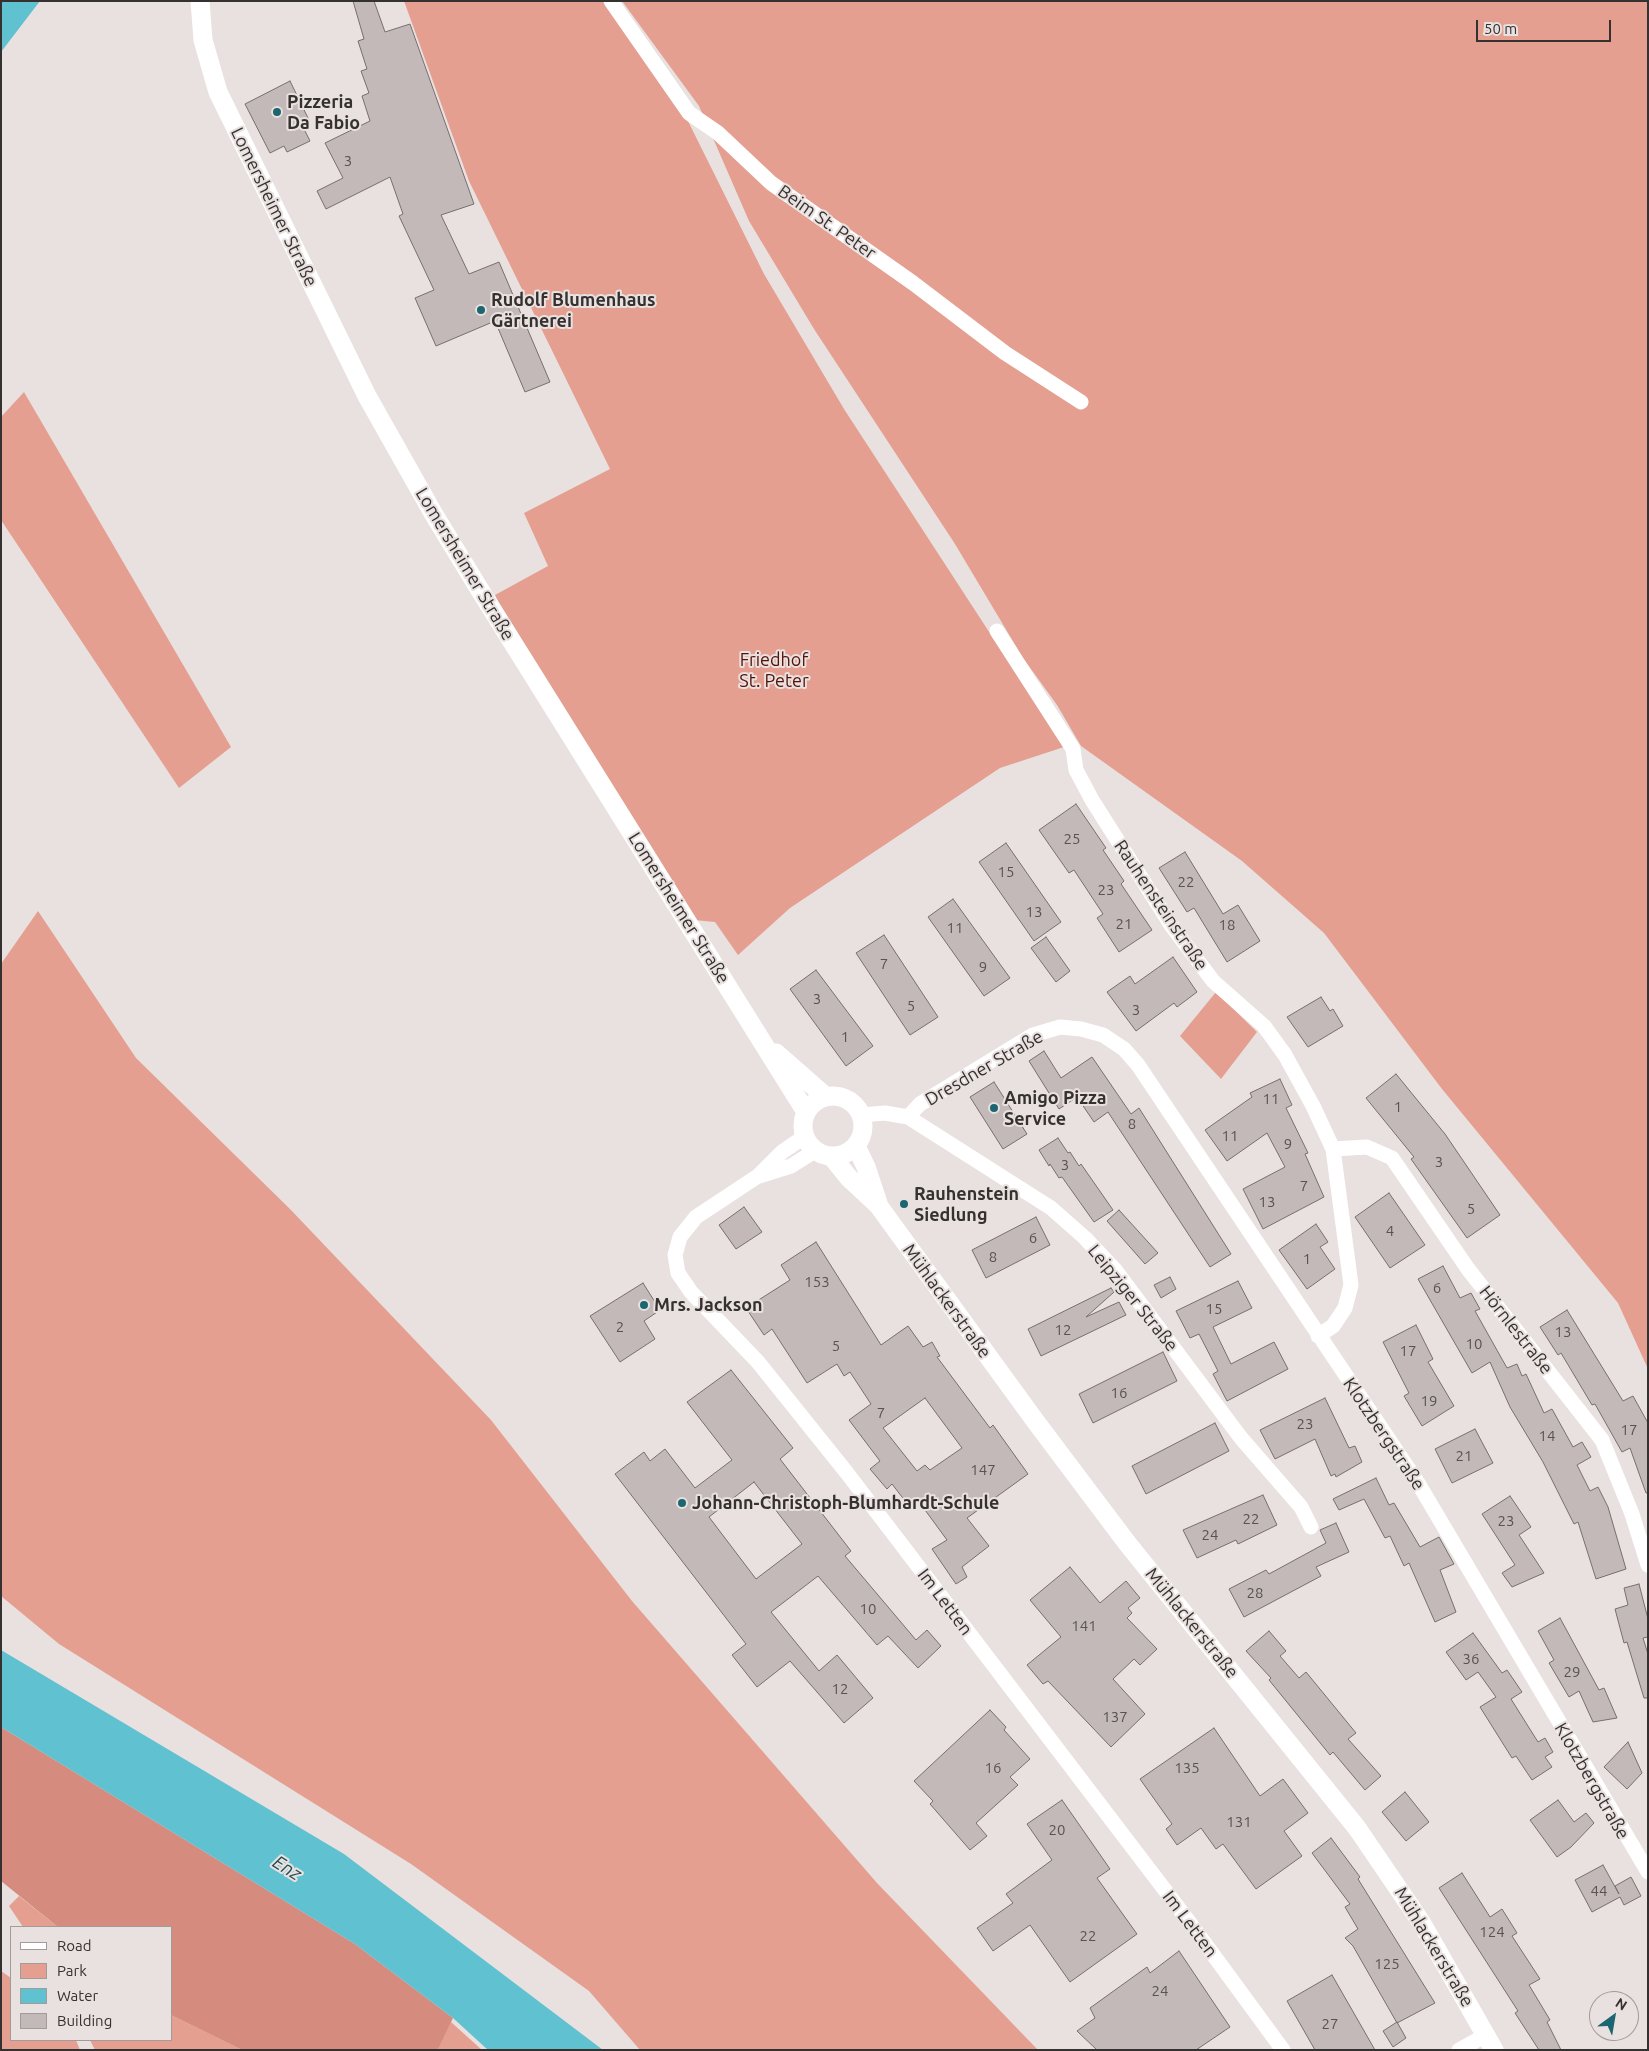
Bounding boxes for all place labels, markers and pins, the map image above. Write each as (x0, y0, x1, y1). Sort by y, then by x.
place label: Pizzeria Da Fabio (287, 91, 360, 134)
marker: Pizzeria Da Fabio (271, 106, 283, 118)
place label: Rudolf Blumenhaus Gärtnerei (491, 289, 656, 332)
marker: Rudolf Blumenhaus Gärtnerei (475, 304, 487, 316)
place label: Amigo Pizza Service (1004, 1087, 1106, 1130)
marker: Amigo Pizza Service (988, 1102, 1000, 1114)
place label: Rauhenstein Siedlung (914, 1183, 1019, 1226)
marker: Rauhenstein Siedlung (898, 1198, 910, 1210)
place label: Mrs. Jackson (654, 1294, 763, 1316)
marker: Mrs. Jackson (638, 1299, 650, 1311)
place label: Johann-Christoph-Blumhardt-Schule (692, 1492, 999, 1514)
marker: Johann-Christoph-Blumhardt-Schule (676, 1497, 688, 1509)

